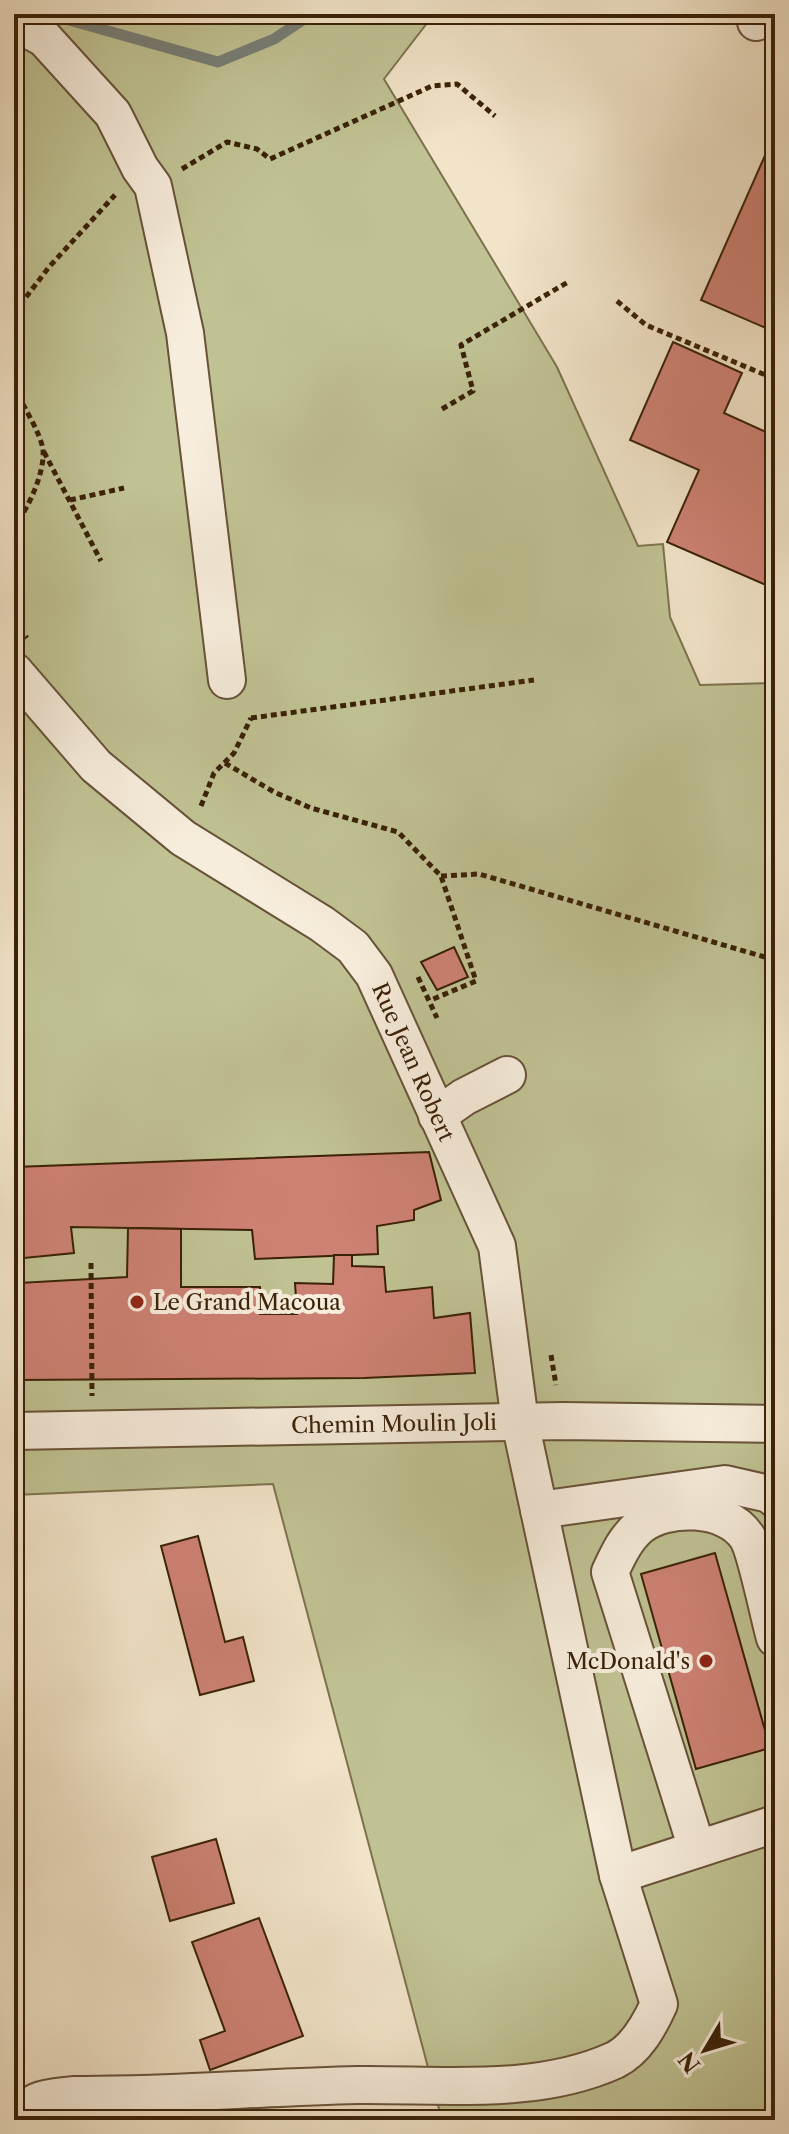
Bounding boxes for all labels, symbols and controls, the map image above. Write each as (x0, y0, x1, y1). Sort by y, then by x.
street label: Rue Jean Robert (366, 978, 460, 1146)
place label: Le Grand Macoua (153, 1289, 341, 1316)
marker: Le Grand Macoua (128, 1293, 146, 1311)
street label: Chemin Moulin Joli (291, 1409, 497, 1439)
place label: McDonald's (566, 1648, 690, 1675)
marker: McDonald's (697, 1652, 715, 1670)
north arrow (665, 2010, 745, 2090)
text: N (673, 2046, 706, 2078)

